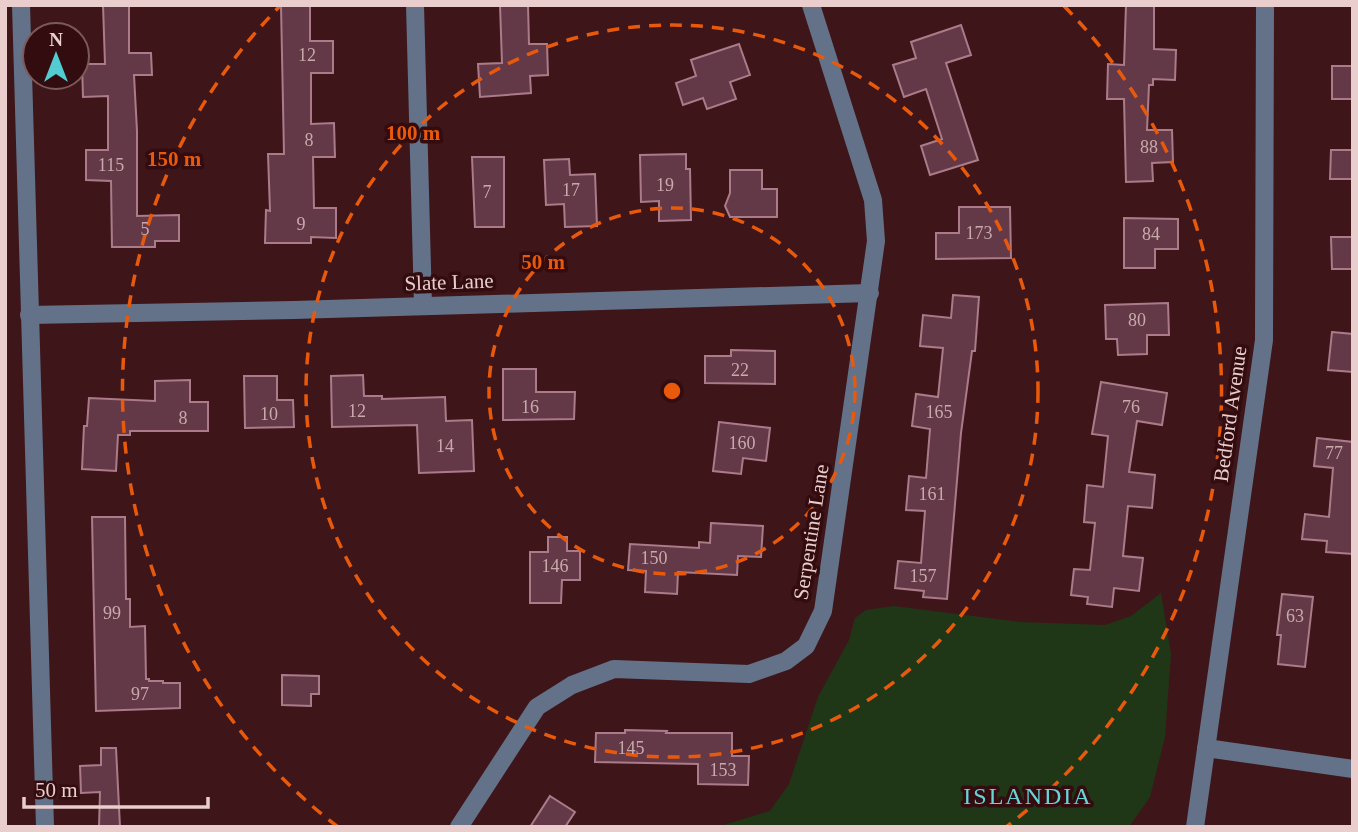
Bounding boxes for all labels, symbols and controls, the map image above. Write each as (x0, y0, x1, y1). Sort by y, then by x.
north arrow (21, 21, 91, 91)
text: N (49, 29, 63, 50)
house number: 12 (298, 45, 316, 65)
text: 100 m (386, 121, 441, 145)
house number: 8 (305, 130, 314, 150)
house number: 88 (1140, 137, 1158, 157)
text: 150 m (147, 147, 202, 171)
house number: 115 (98, 155, 124, 175)
house number: 19 (656, 175, 674, 195)
house number: 17 (562, 180, 580, 200)
house number: 7 (483, 182, 492, 202)
house number: 9 (297, 214, 306, 234)
house number: 5 (141, 219, 150, 239)
house number: 173 (966, 223, 993, 243)
house number: 84 (1142, 224, 1160, 244)
text: 50 m (521, 250, 565, 274)
street label: Slate Lane (404, 268, 494, 296)
house number: 80 (1128, 310, 1146, 330)
street label: Bedford Avenue (1209, 345, 1251, 483)
house number: 22 (731, 360, 749, 380)
centre of rings (660, 379, 684, 403)
house number: 16 (521, 397, 539, 417)
house number: 76 (1122, 397, 1140, 417)
house number: 12 (348, 401, 366, 421)
house number: 165 (926, 402, 953, 422)
house number: 10 (260, 404, 278, 424)
house number: 8 (179, 408, 188, 428)
house number: 160 (729, 433, 756, 453)
house number: 14 (436, 436, 454, 456)
house number: 77 (1325, 443, 1343, 463)
street label: Serpentine Lane (788, 462, 834, 602)
house number: 161 (919, 484, 946, 504)
house number: 150 (641, 548, 668, 568)
house number: 146 (542, 556, 569, 576)
house number: 157 (910, 566, 937, 586)
house number: 99 (103, 603, 121, 623)
house number: 63 (1286, 606, 1304, 626)
house number: 97 (131, 684, 149, 704)
house number: 145 (618, 738, 645, 758)
house number: 153 (710, 760, 737, 780)
scale bar (24, 766, 208, 810)
text: 50 m (35, 778, 78, 802)
district label: ISLANDIA (963, 783, 1093, 809)

